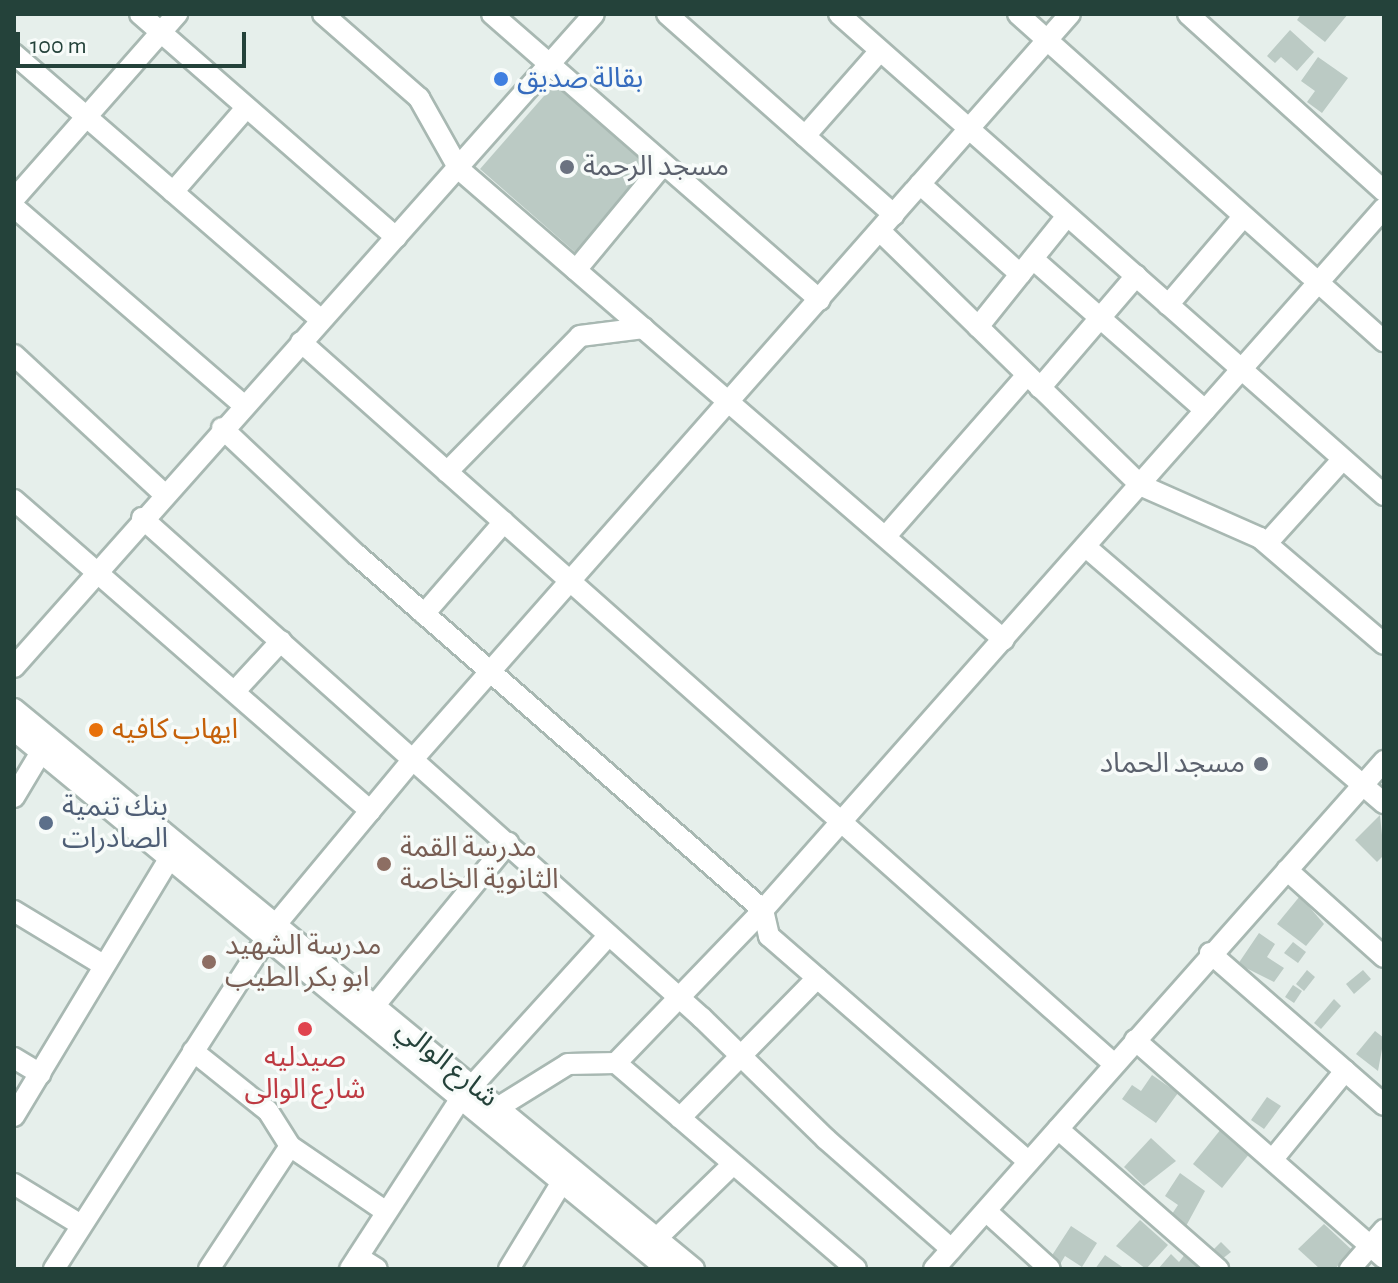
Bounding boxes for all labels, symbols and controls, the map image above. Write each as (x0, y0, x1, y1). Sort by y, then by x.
scale bar (20, 16, 250, 66)
text: 100 m (30, 34, 87, 58)
place label: بقالة صديق (517, 62, 643, 96)
marker: بقالة صديق (492, 70, 510, 88)
place label: مسجد الرحمة (583, 150, 729, 184)
marker: مسجد الرحمة (558, 158, 576, 176)
place label: ايهاب كافيه (112, 713, 238, 747)
marker: ايهاب كافيه (87, 721, 105, 739)
place label: مسجد الحماد (1100, 747, 1245, 781)
marker: مسجد الحماد (1252, 755, 1270, 773)
place label: بنك تنمية الصادرات (62, 790, 168, 856)
marker: بنك تنمية الصادرات (37, 814, 55, 832)
place label: مدرسة القمة الثانوية الخاصة (400, 831, 559, 897)
marker: مدرسة القمة الثانوية الخاصة (375, 855, 393, 873)
place label: مدرسة الشهيد ابو بكر الطيب (225, 929, 381, 995)
marker: مدرسة الشهيد ابو بكر الطيب (200, 953, 218, 971)
street label: شارع الوالي (389, 1013, 505, 1115)
marker: صيدليه شارع الوالى (296, 1020, 314, 1038)
place label: صيدليه شارع الوالى (245, 1041, 365, 1107)

